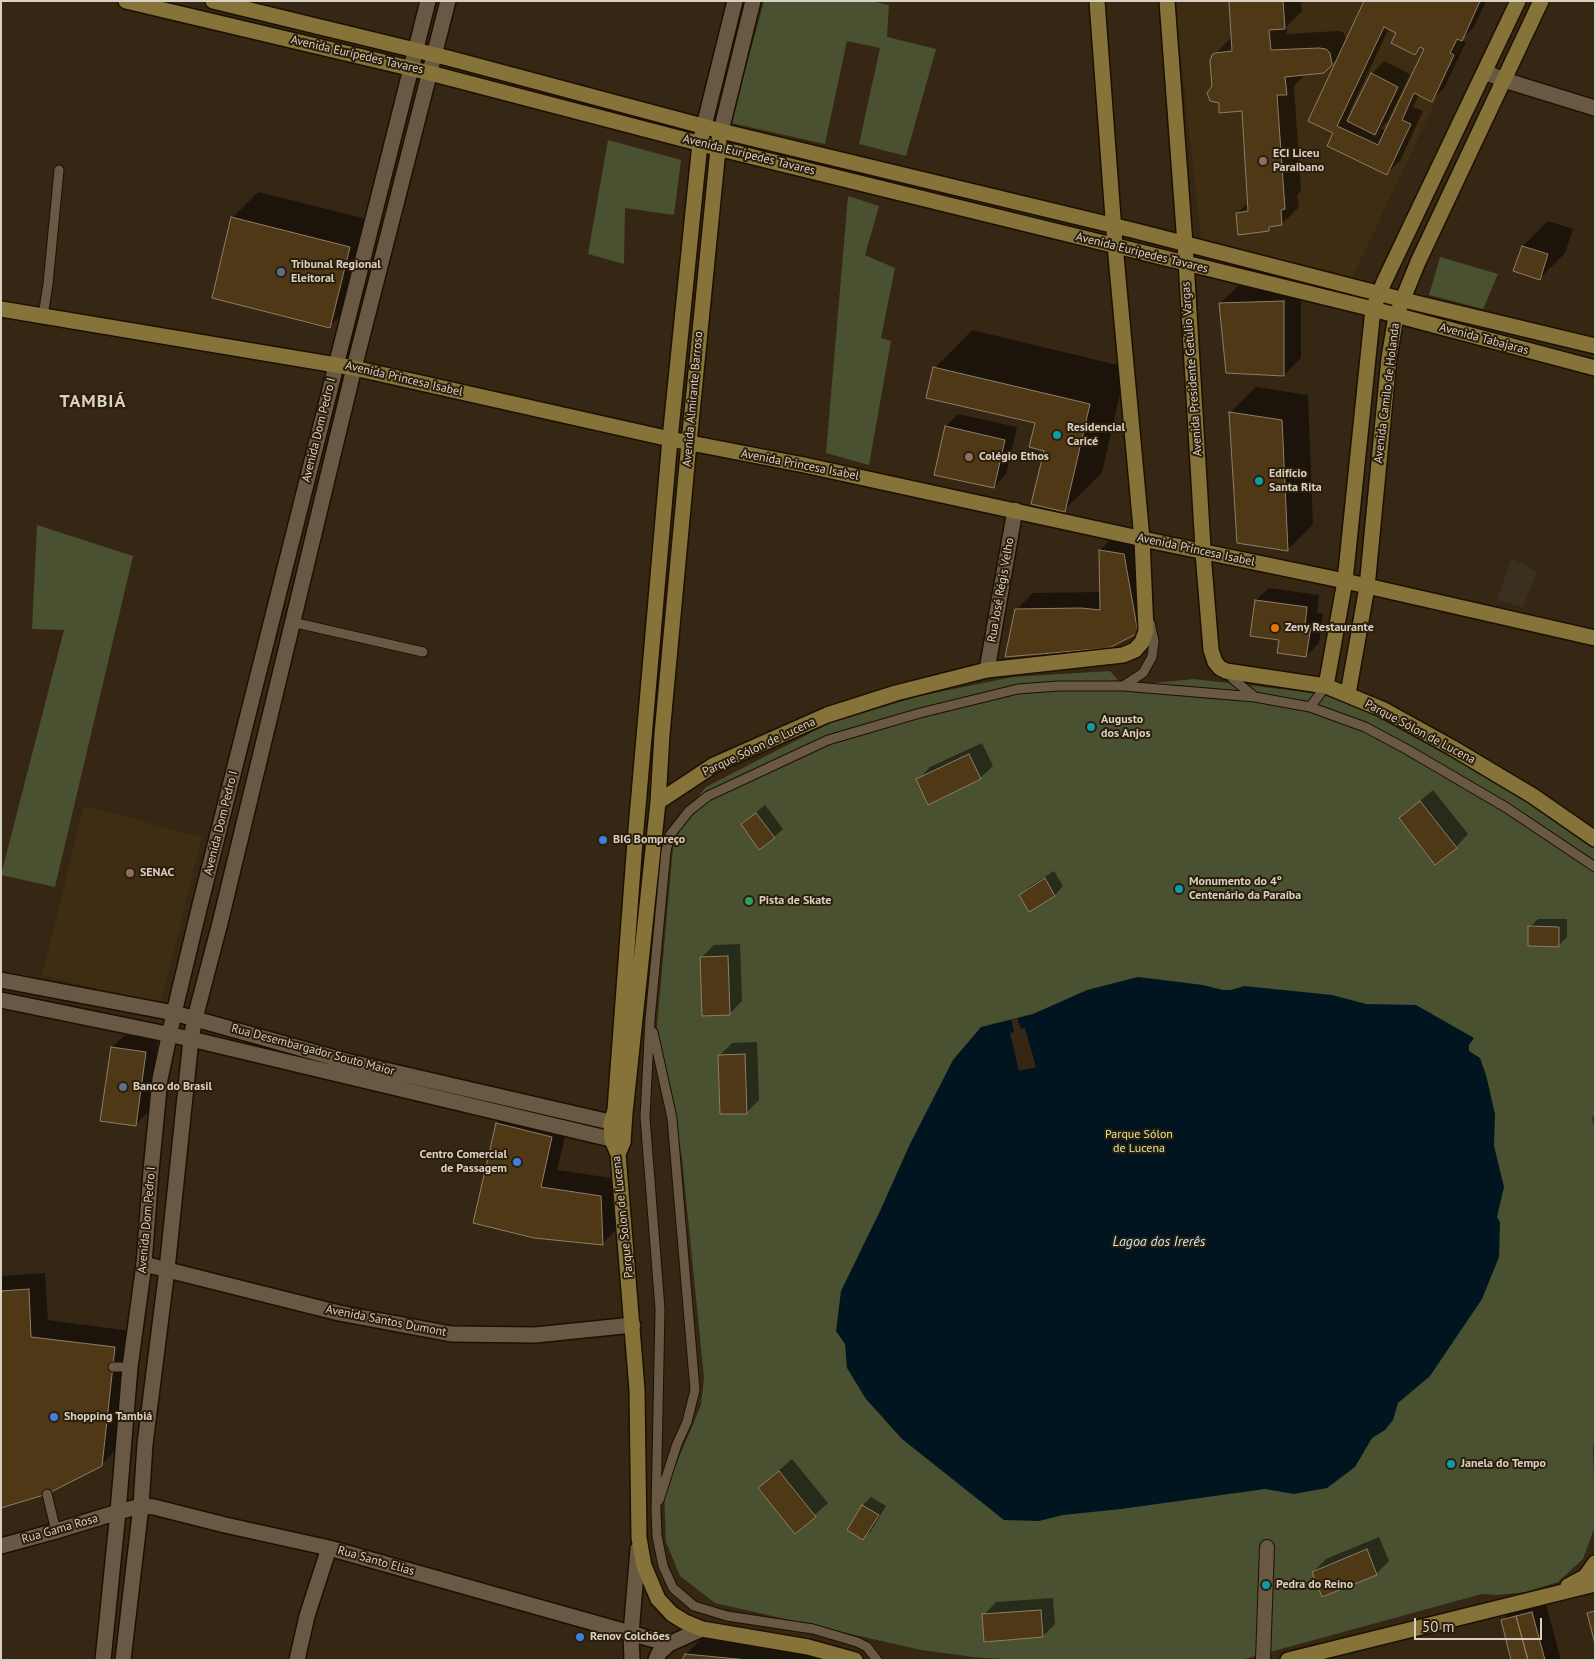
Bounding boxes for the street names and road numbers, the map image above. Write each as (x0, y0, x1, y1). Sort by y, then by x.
street label: Avenida Eurípedes Tavares (289, 33, 425, 77)
street label: Avenida Eurípedes Tavares (681, 132, 817, 178)
street label: Avenida Eurípedes Tavares (1074, 230, 1210, 276)
street label: Avenida Presidente Getúlio Vargas (1179, 281, 1205, 457)
street label: Avenida Tabajaras (1438, 320, 1530, 358)
street label: Avenida Camilo de Holanda (1371, 322, 1403, 464)
street label: Avenida Almirante Barroso (680, 331, 706, 467)
street label: Avenida Princesa Isabel (344, 358, 464, 400)
street label: Avenida Dom Pedro I (299, 376, 339, 484)
street label: Avenida Princesa Isabel (740, 446, 860, 484)
street label: Avenida Princesa Isabel (1136, 530, 1256, 570)
street label: Rua José Régis Velho (985, 537, 1017, 643)
street label: Parque Sólon de Lucena (1362, 697, 1478, 767)
street label: Parque Sólon de Lucena (700, 714, 818, 780)
street label: Avenida Dom Pedro I (201, 769, 241, 877)
street label: Rua Desembargador Souto Maior (230, 1021, 396, 1079)
street label: Parque Solon de Lucena (609, 1155, 637, 1279)
street label: Avenida Dom Pedro I (135, 1166, 159, 1274)
street label: Avenida Santos Dumont (325, 1302, 447, 1340)
street label: Rua Gama Rosa (20, 1511, 100, 1547)
street label: Rua Santo Elias (336, 1543, 416, 1579)

